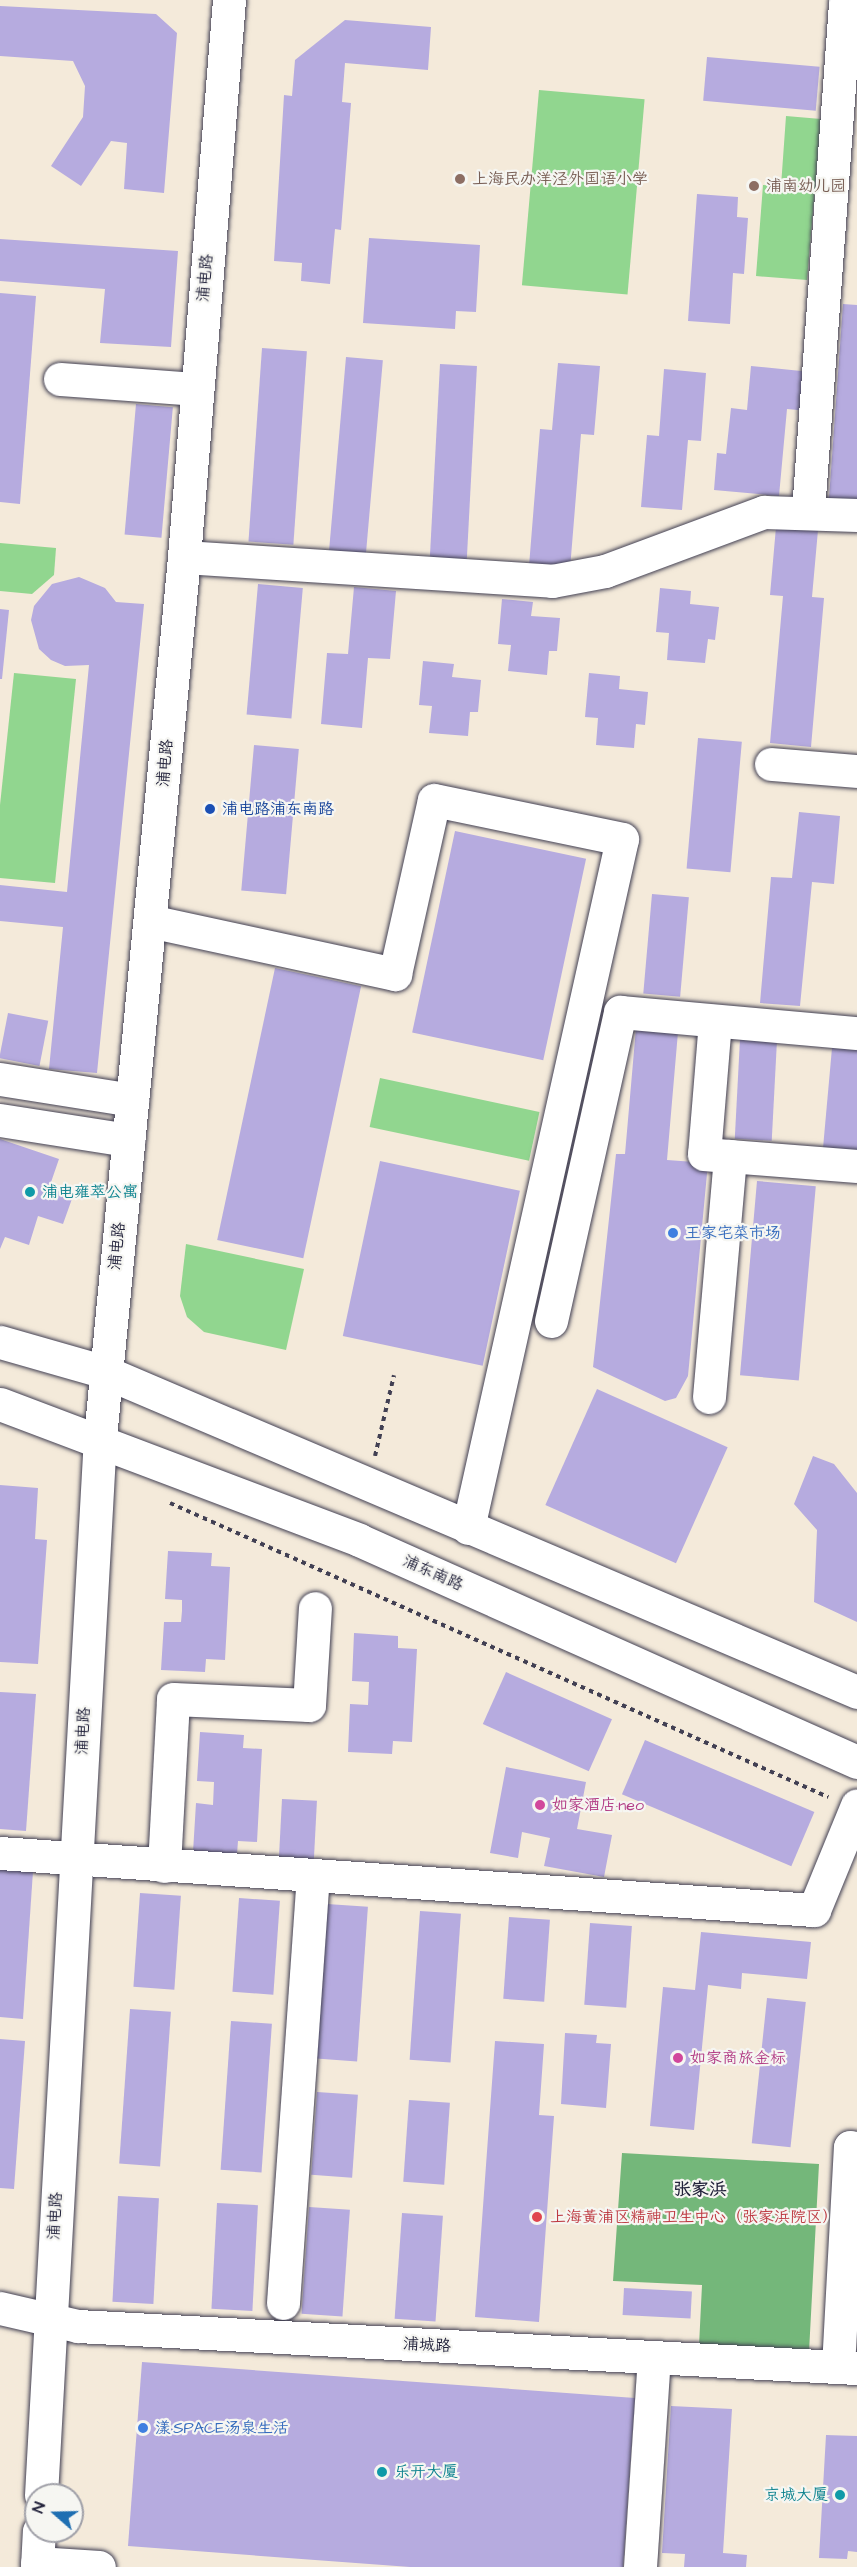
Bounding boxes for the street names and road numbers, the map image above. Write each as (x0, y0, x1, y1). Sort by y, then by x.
street label: 浦电路 (193, 253, 217, 303)
street label: 浦电路 (153, 738, 177, 788)
street label: 浦电路 (105, 1221, 129, 1271)
street label: 浦东南路 (400, 1551, 466, 1595)
street label: 浦电路 (72, 1707, 94, 1755)
street label: 浦电路 (44, 2192, 66, 2240)
street label: 浦城路 (403, 2334, 451, 2356)

